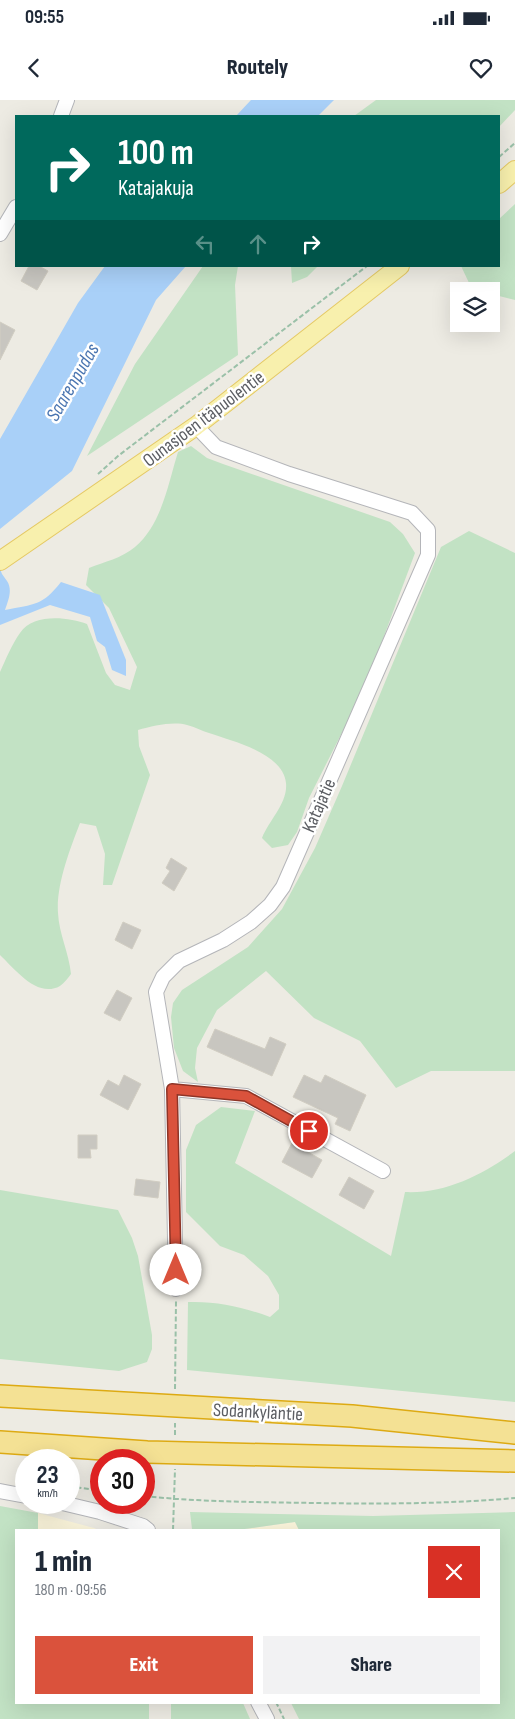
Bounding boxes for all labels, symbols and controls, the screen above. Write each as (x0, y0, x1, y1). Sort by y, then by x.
text: 09:55 (25, 6, 64, 29)
icon: back (20, 54, 48, 82)
text: Routely (227, 54, 288, 81)
icon: heart (467, 54, 495, 82)
text: 100 m (118, 132, 194, 175)
icon: right (35, 135, 100, 200)
text: Katajakuja (118, 175, 194, 202)
icon: left (191, 230, 219, 258)
icon: ahead (244, 230, 272, 258)
icon: right (297, 230, 325, 258)
map controls (450, 282, 500, 332)
button: layers (450, 282, 500, 332)
water label: Saarenpudas (41, 339, 105, 426)
street label: Ounasjoen itäpuolentie (139, 366, 269, 472)
street label: Katajatie (297, 775, 341, 836)
pin (288, 1110, 330, 1152)
icon: arrive (295, 1117, 323, 1145)
position arrow (149, 1243, 201, 1295)
street label: Sodankyläntie (212, 1399, 303, 1426)
speed limit sign: 30 (90, 1449, 155, 1514)
text: 23 (36, 1460, 59, 1491)
text: km/h (37, 1486, 58, 1501)
text: 1 min (35, 1544, 92, 1580)
button: close (428, 1546, 480, 1598)
text: 180 m · 09:56 (35, 1581, 107, 1600)
button: Exit (35, 1636, 253, 1694)
button: Share (263, 1636, 480, 1694)

